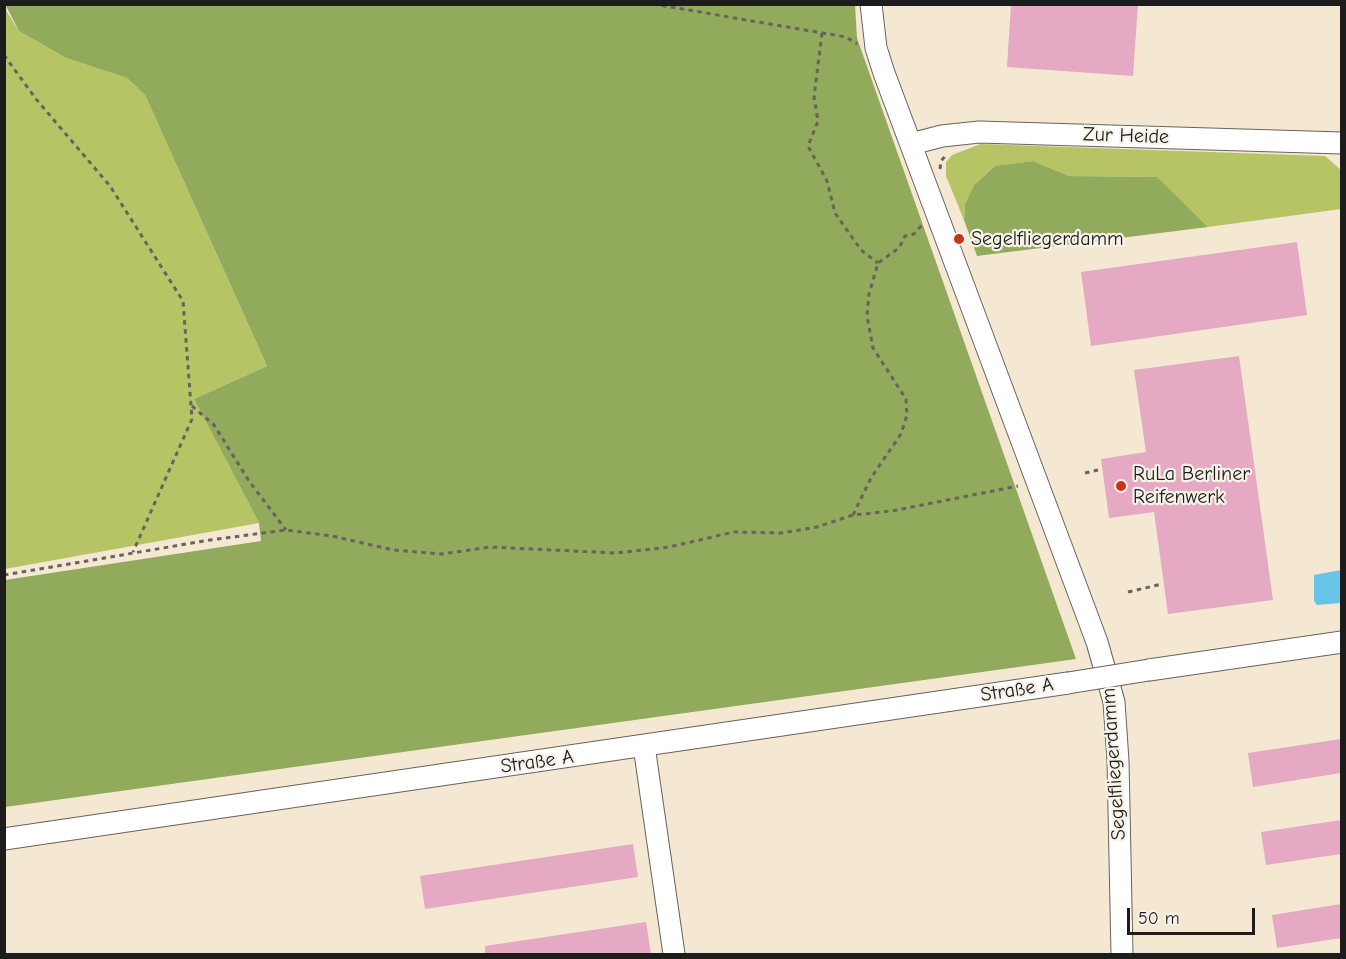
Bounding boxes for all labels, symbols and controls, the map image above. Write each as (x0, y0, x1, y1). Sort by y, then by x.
street label: Zur Heide (1083, 123, 1169, 149)
place label: Segelfliegerdamm (971, 227, 1124, 251)
marker: Segelfliegerdamm (952, 232, 966, 246)
place label: RuLa Berliner Reifenwerk (1133, 462, 1250, 509)
marker: RuLa Berliner Reifenwerk (1114, 479, 1128, 493)
street label: Straße A (979, 672, 1055, 708)
street label: Segelfliegerdamm (1097, 687, 1131, 841)
street label: Straße A (499, 745, 575, 779)
scale bar (1130, 896, 1258, 934)
text: 50 m (1138, 908, 1180, 929)

